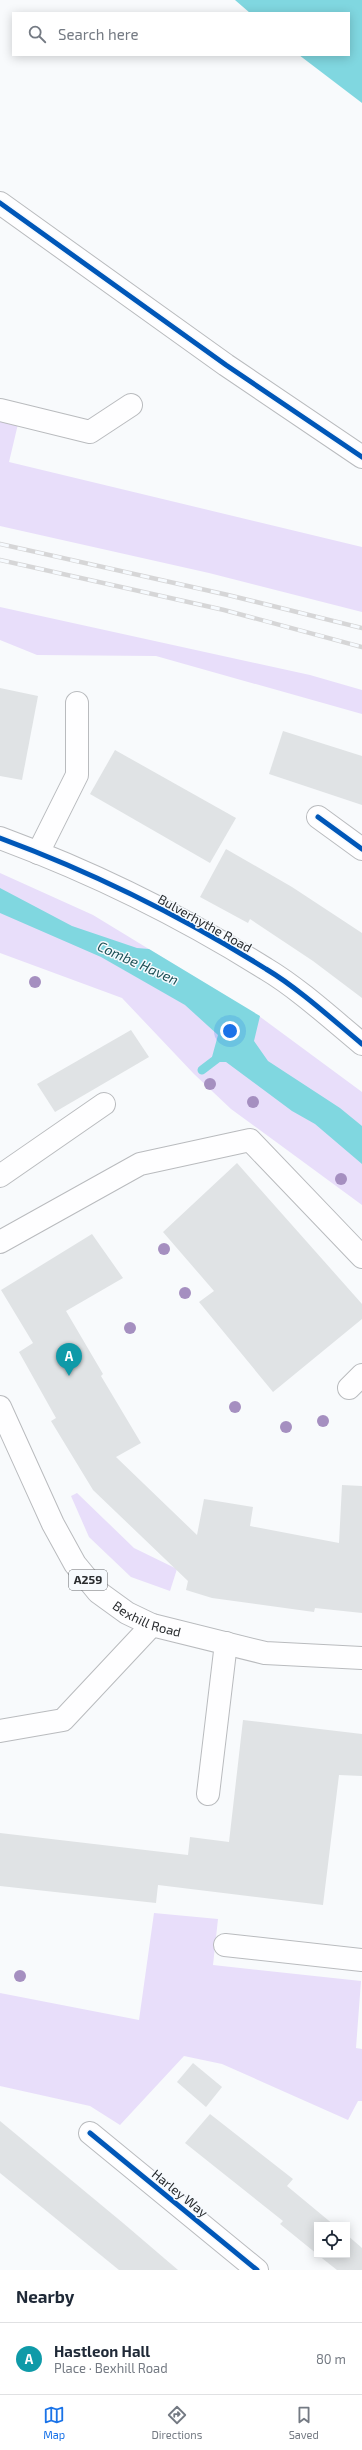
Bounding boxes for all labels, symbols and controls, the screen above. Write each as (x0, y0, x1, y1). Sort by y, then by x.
search box (12, 12, 350, 56)
icon: search (26, 23, 48, 45)
text: Search here (58, 25, 139, 43)
street label: Bulverhythe Road (155, 891, 255, 955)
water label: Combe Haven (95, 937, 181, 988)
your location (220, 1021, 240, 1041)
pin: A (56, 1343, 82, 1376)
road number: A259 (69, 1570, 107, 1590)
street label: Bexhill Road (110, 1597, 183, 1640)
street label: Harley Way (149, 2166, 211, 2220)
map controls (314, 2222, 350, 2258)
button: locate (314, 2222, 350, 2258)
text: Nearby (16, 2286, 74, 2306)
text: Hastleon Hall (54, 2342, 150, 2360)
text: A (25, 2351, 33, 2367)
text: 80 m (316, 2351, 346, 2367)
text: Place · Bexhill Road (54, 2360, 168, 2376)
tab: Map (43, 2404, 65, 2441)
tab: Directions (152, 2404, 202, 2441)
tab: Saved (289, 2404, 319, 2441)

